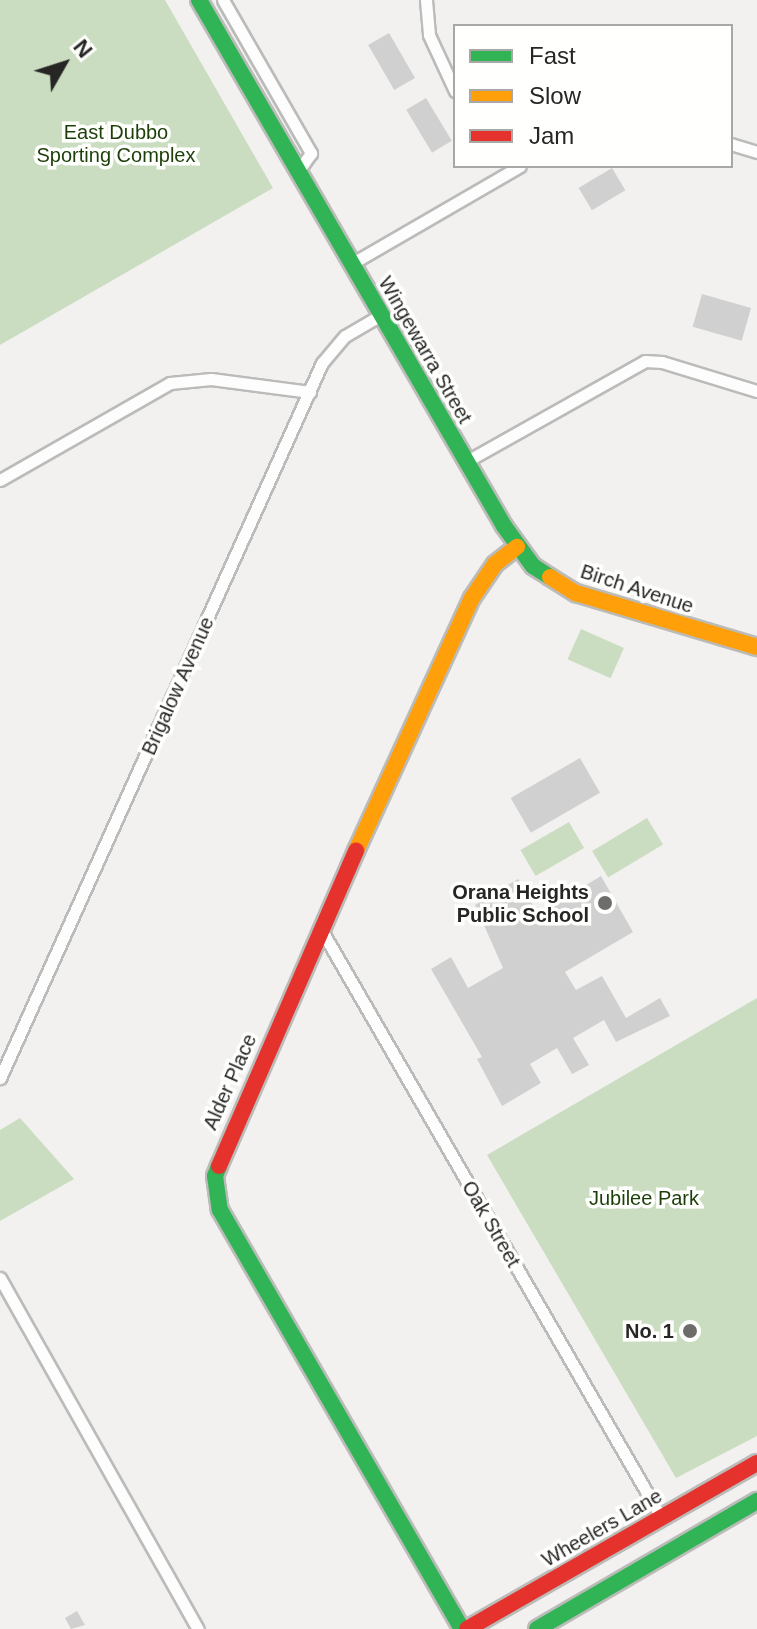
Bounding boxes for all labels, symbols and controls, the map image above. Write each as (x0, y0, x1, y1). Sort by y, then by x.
north arrow (24, 24, 104, 104)
legend (453, 24, 733, 168)
text: N (68, 35, 98, 63)
text: Fast (529, 42, 576, 69)
text: Slow (529, 82, 581, 109)
park label: East Dubbo Sporting Complex (37, 121, 195, 168)
text: Jam (529, 122, 574, 149)
street label: Wingewarra Street (373, 272, 477, 428)
street label: Birch Avenue (577, 559, 697, 619)
street label: Brigalow Avenue (137, 613, 219, 759)
place label: Orana Heights Public School (452, 880, 589, 927)
marker: Orana Heights Public School (596, 894, 614, 912)
street label: Alder Place (198, 1030, 262, 1134)
street label: Oak Street (457, 1177, 525, 1271)
park label: Jubilee Park (589, 1186, 699, 1210)
place label: No. 1 (625, 1319, 674, 1343)
marker: No. 1 (681, 1322, 699, 1340)
street label: Wheelers Lane (538, 1484, 666, 1572)

